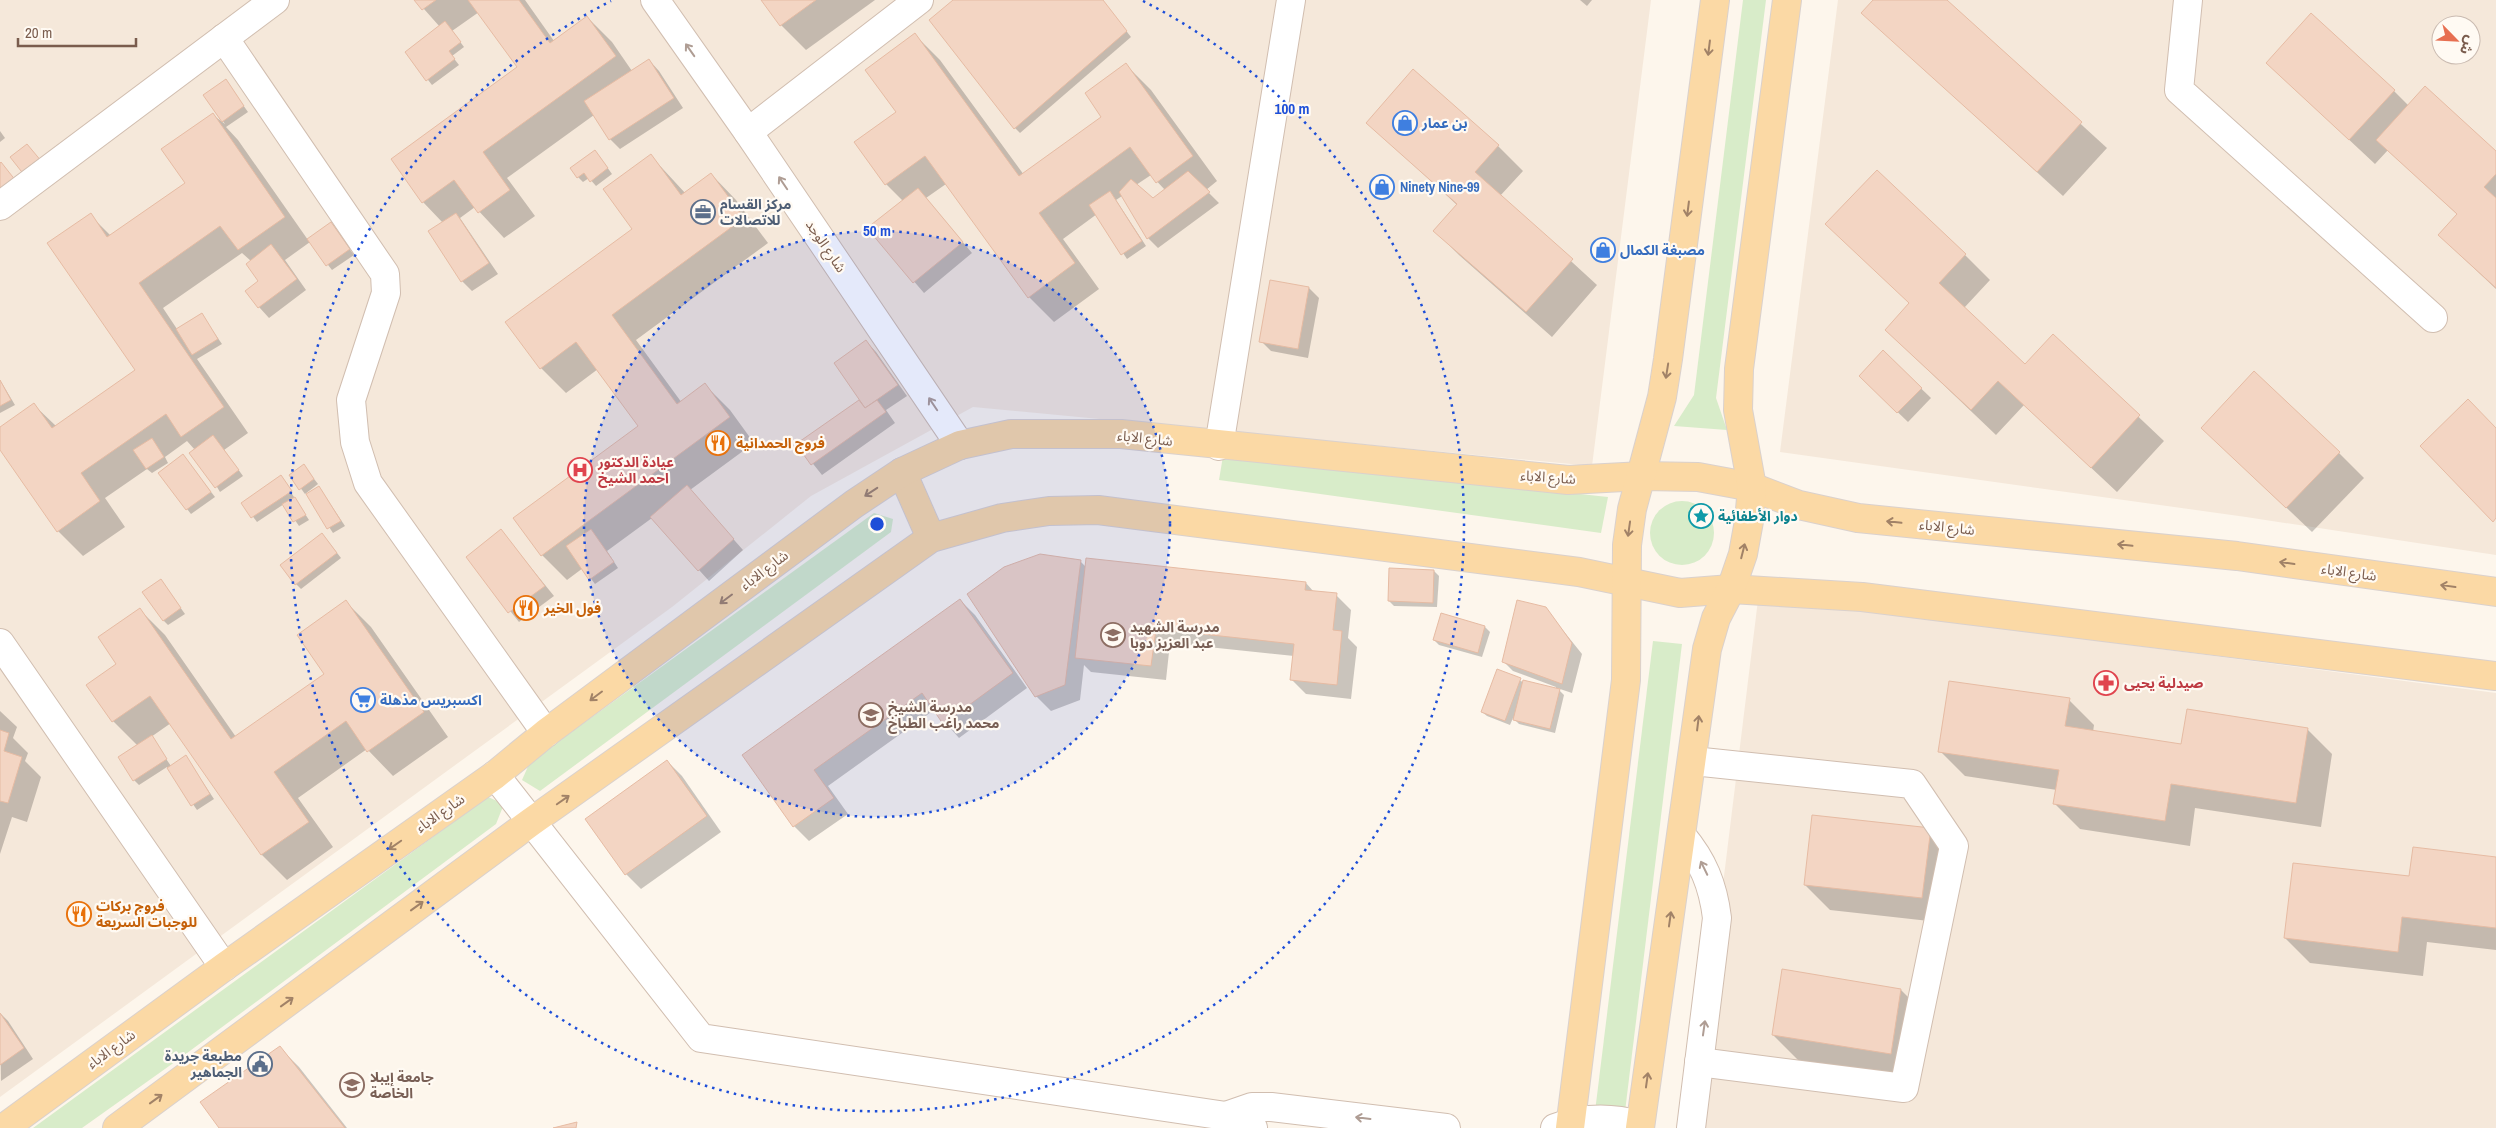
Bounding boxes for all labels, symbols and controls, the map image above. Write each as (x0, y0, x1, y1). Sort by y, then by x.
scale bar (18, 15, 135, 47)
north arrow (2431, 15, 2481, 65)
text: 20 m (25, 22, 52, 43)
text: ش (2456, 33, 2480, 58)
one-way arrow (1704, 40, 1714, 56)
one-way arrow (685, 43, 695, 57)
text: 100 m (1275, 98, 1309, 119)
shop icon: بن عمار (1392, 110, 1418, 136)
place label: بن عمار (1421, 114, 1468, 132)
shop icon: Ninety Nine-99 (1369, 174, 1395, 200)
one-way arrow (778, 176, 788, 190)
place label: Ninety Nine-99 (1400, 178, 1480, 196)
place label: مركز القسام للاتصالات (720, 195, 792, 229)
office icon: مركز القسام للاتصالات (690, 199, 716, 225)
one-way arrow (1683, 201, 1693, 217)
street label: شارع الوجد (800, 216, 850, 277)
text: 50 m (863, 220, 891, 241)
shop icon: مصبغة الكمال (1590, 237, 1616, 263)
place label: مصبغة الكمال (1620, 241, 1705, 259)
one-way arrow (1661, 362, 1671, 378)
one-way arrow (928, 398, 938, 412)
street label: شارع الاباء (1116, 426, 1174, 452)
restaurant icon: فروج الحمدانية (705, 430, 731, 456)
place label: فروج الحمدانية (736, 434, 825, 454)
place label: عيادة الدكتور احمد الشيخ (597, 453, 674, 488)
hospital icon: عيادة الدكتور احمد الشيخ (567, 457, 593, 483)
street label: شارع الاباء (1520, 466, 1576, 490)
one-way arrow (864, 487, 878, 498)
place icon: دوار الأطفائية (1688, 503, 1714, 529)
place label: دوار الأطفائية (1718, 507, 1798, 525)
centre of rings (868, 515, 886, 533)
street label: شارع الاباء (1918, 515, 1976, 541)
one-way arrow (1886, 517, 1902, 527)
one-way arrow (1624, 520, 1634, 536)
one-way arrow (2118, 540, 2134, 550)
one-way arrow (1739, 543, 1748, 559)
street label: شارع الاباء (736, 546, 793, 596)
one-way arrow (2279, 558, 2295, 568)
street label: شارع الاباء (2320, 559, 2378, 587)
one-way arrow (2440, 580, 2456, 590)
one-way arrow (719, 594, 733, 604)
restaurant icon: فول الخير (513, 595, 539, 621)
place label: فول الخير (543, 599, 601, 617)
place label: مدرسة الشهيد عبد العزيز دوبا (1130, 618, 1220, 652)
school or university icon: مدرسة الشهيد عبد العزيز دوبا (1100, 622, 1126, 648)
pharmacy icon: صيدلية يحيى (2093, 670, 2119, 696)
place label: صيدلية يحيى (2124, 674, 2204, 692)
supermarket icon: اكسبريس مذهلة (350, 687, 376, 713)
place label: اكسبريس مذهلة (380, 691, 482, 709)
one-way arrow (589, 691, 603, 701)
place label: مدرسة الشيخ محمد راغب الطباخ (888, 698, 1000, 734)
school or university icon: مدرسة الشيخ محمد راغب الطباخ (858, 702, 884, 728)
one-way arrow (1693, 716, 1703, 732)
street label: شارع الاباء (412, 790, 469, 838)
one-way arrow (556, 794, 569, 805)
one-way arrow (388, 840, 402, 850)
one-way arrow (1699, 861, 1708, 876)
place label: فروج بركات للوجبات السريعة (96, 897, 197, 931)
restaurant icon: فروج بركات للوجبات السريعة (66, 901, 92, 927)
one-way arrow (410, 901, 424, 911)
one-way arrow (1665, 911, 1675, 927)
one-way arrow (280, 997, 293, 1008)
one-way arrow (1699, 1020, 1709, 1036)
street label: شارع الاباء (83, 1025, 140, 1074)
place label: مطبعة جريدة الجماهير (165, 1047, 242, 1081)
public building icon: مطبعة جريدة الجماهير (247, 1051, 273, 1077)
place label: جامعة إيبلا الخاصة (370, 1068, 434, 1102)
school or university icon: جامعة إيبلا الخاصة (339, 1072, 365, 1098)
one-way arrow (1642, 1072, 1652, 1088)
one-way arrow (149, 1094, 163, 1104)
one-way arrow (1355, 1113, 1371, 1123)

